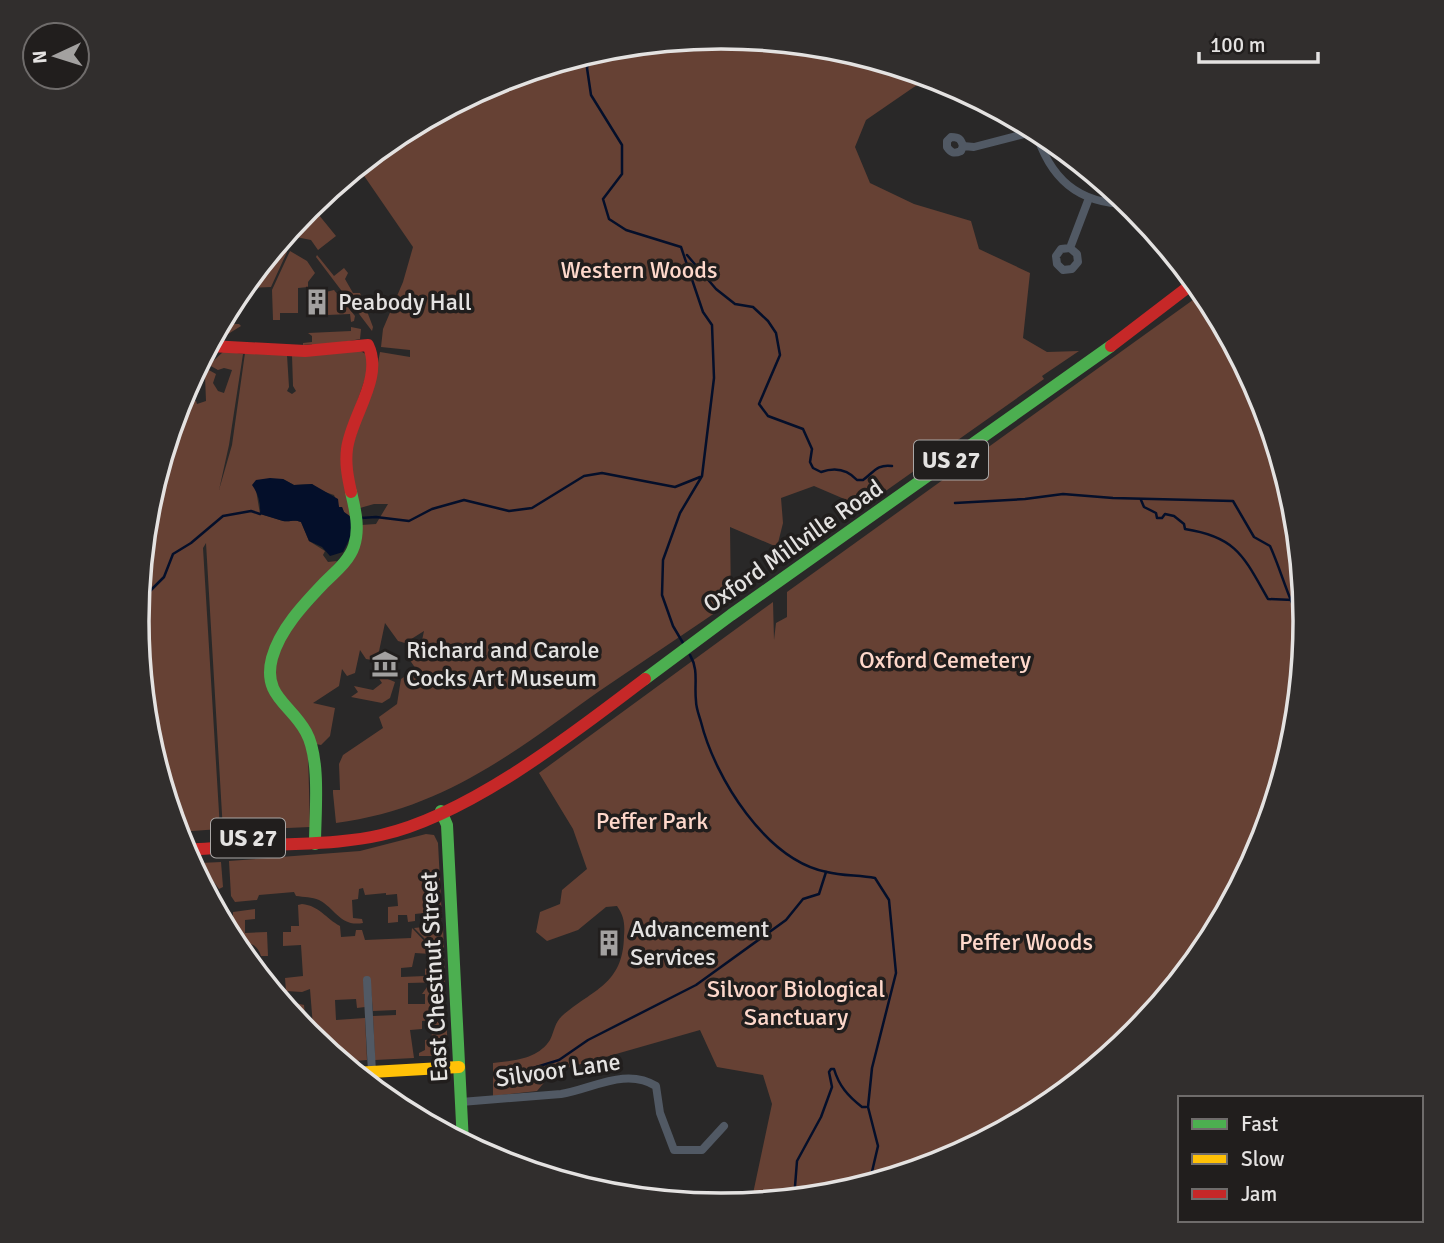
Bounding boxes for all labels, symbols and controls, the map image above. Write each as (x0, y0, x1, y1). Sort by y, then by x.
north arrow (21, 21, 91, 91)
scale bar (1199, 21, 1318, 65)
text: 100 m (1210, 32, 1265, 58)
text: N (28, 50, 52, 65)
park label: Western Woods (560, 255, 718, 285)
building icon: Peabody Hall (302, 287, 332, 317)
place label: Peabody Hall (338, 287, 472, 317)
road number: US 27 (914, 440, 988, 480)
street label: Oxford Millville Road (697, 473, 889, 619)
place label: Richard and Carole Cocks Art Museum (406, 635, 600, 693)
park label: Oxford Cemetery (859, 645, 1031, 675)
museum icon: Richard and Carole Cocks Art Museum (370, 649, 400, 679)
park label: Peffer Park (596, 806, 708, 836)
road number: US 27 (211, 818, 285, 858)
street label: East Chestnut Street (414, 871, 454, 1083)
place label: Advancement Services (630, 914, 769, 972)
park label: Peffer Woods (959, 927, 1093, 957)
building icon: Advancement Services (594, 928, 624, 958)
park label: Silvoor Biological Sanctuary (707, 974, 885, 1032)
street label: Silvoor Lane (494, 1046, 622, 1094)
legend (1178, 1096, 1423, 1222)
text: Fast (1241, 1111, 1278, 1137)
text: Slow (1241, 1146, 1285, 1172)
text: Jam (1241, 1181, 1277, 1207)

